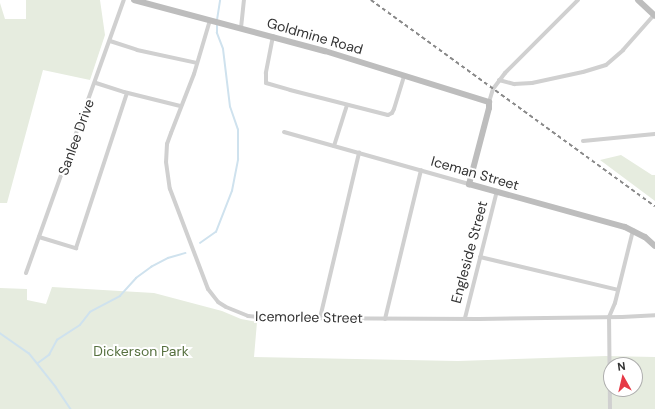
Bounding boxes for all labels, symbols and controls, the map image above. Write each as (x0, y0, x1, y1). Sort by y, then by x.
street label: Goldmine Road (265, 14, 365, 58)
street label: Sanlee Drive (54, 97, 98, 177)
street label: Iceman Street (429, 152, 521, 194)
street label: Engleside Street (447, 199, 491, 305)
street label: Icemorlee Street (255, 308, 363, 326)
park label: Dickerson Park (93, 343, 189, 359)
north arrow (603, 357, 643, 397)
text: N (617, 359, 626, 374)

